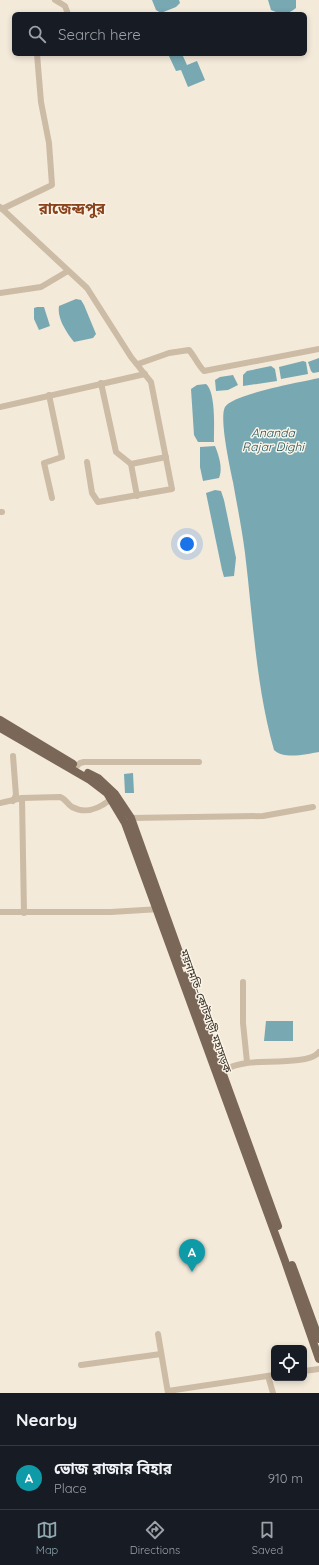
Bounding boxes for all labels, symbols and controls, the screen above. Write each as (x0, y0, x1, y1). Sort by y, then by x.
search box (12, 12, 307, 56)
icon: search (26, 23, 48, 45)
text: Search here (58, 25, 141, 44)
district label: রাজেন্দ্রপুর (38, 199, 106, 219)
water label: Ananda Rajar Dighi (242, 425, 305, 454)
your location (177, 534, 197, 554)
street label: ময়নামতি–কোটবাড়ী মহাসড়ক (177, 946, 235, 1075)
pin: A (179, 1239, 205, 1272)
map controls (271, 1345, 307, 1381)
button: locate (271, 1345, 307, 1381)
text: Nearby (16, 1409, 77, 1430)
text: ভোজ রাজার বিহার (54, 1459, 172, 1478)
text: A (25, 1470, 33, 1486)
text: 910 m (268, 1470, 303, 1486)
text: Place (54, 1480, 87, 1496)
tab: Map (36, 1519, 58, 1557)
tab: Directions (130, 1519, 180, 1557)
tab: Saved (252, 1519, 283, 1557)

